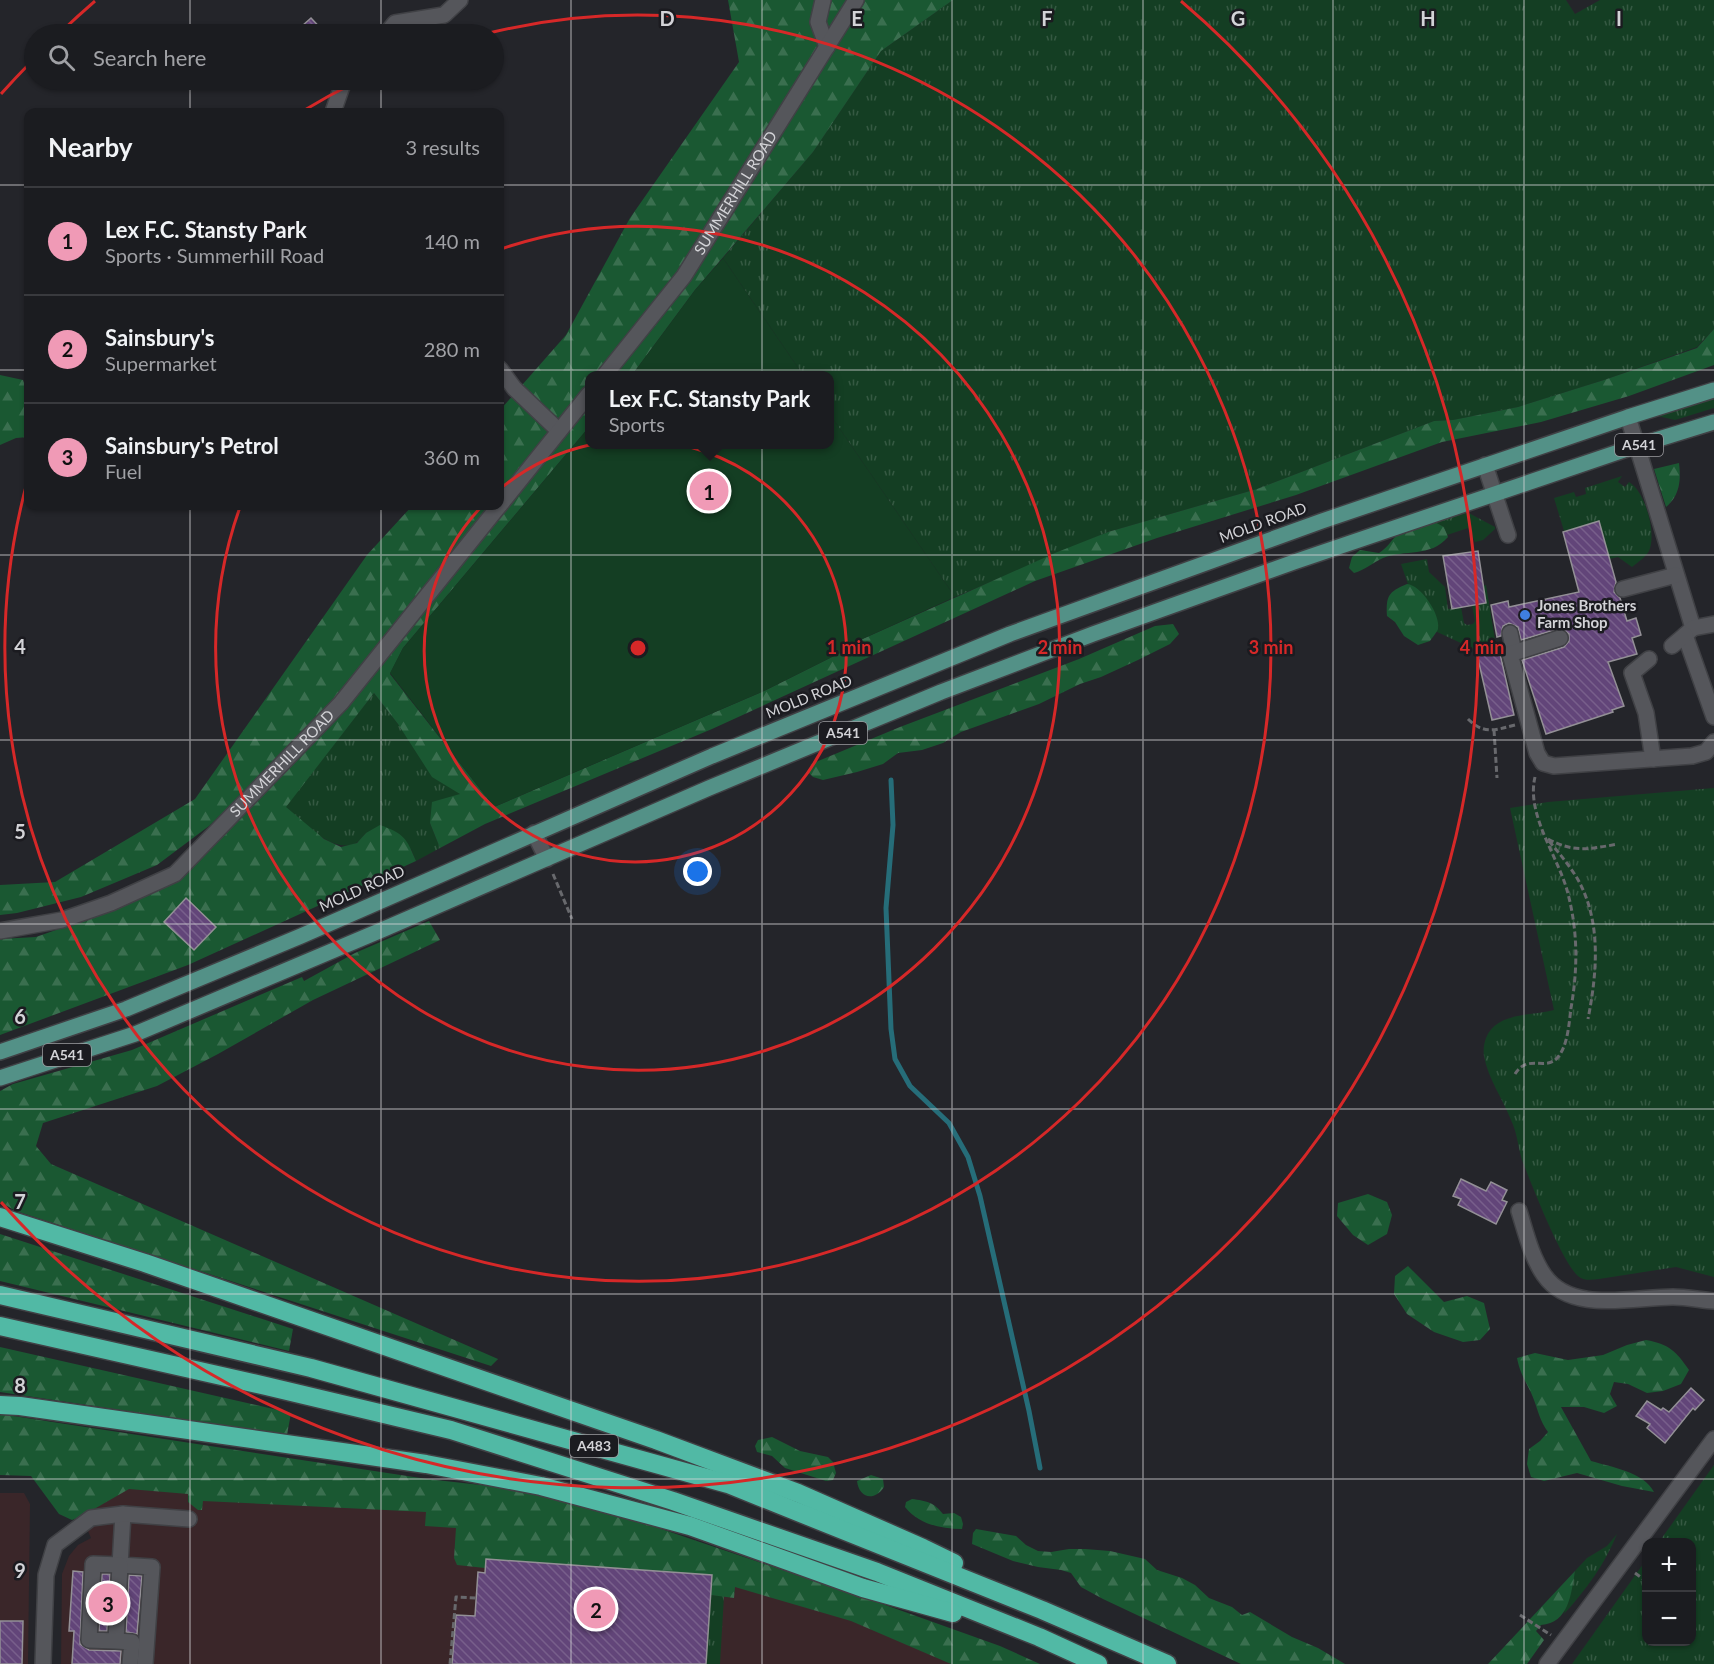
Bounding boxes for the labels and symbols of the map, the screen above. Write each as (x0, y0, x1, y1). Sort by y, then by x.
text: D (659, 6, 675, 30)
text: E (851, 6, 863, 30)
text: F (1041, 6, 1053, 30)
text: G (1231, 6, 1245, 30)
text: H (1420, 6, 1436, 30)
text: I (1616, 6, 1622, 30)
street label: SUMMERHILL ROAD (690, 127, 780, 257)
road number: A541 (1615, 434, 1663, 456)
pin: 1 (690, 468, 728, 514)
street label: MOLD ROAD (1217, 498, 1309, 546)
place label: Jones Brothers Farm Shop (1537, 596, 1637, 631)
marker: Jones Brothers Farm Shop (1518, 608, 1532, 622)
text: 4 (14, 634, 26, 658)
text: 1 min (827, 636, 871, 658)
text: 2 min (1038, 636, 1082, 658)
text: 3 min (1249, 636, 1293, 658)
text: 4 min (1460, 636, 1504, 658)
centre of rings (628, 638, 648, 658)
street label: MOLD ROAD (763, 671, 854, 722)
street label: SUMMERHILL ROAD (225, 706, 337, 820)
road number: A541 (819, 722, 867, 744)
text: 5 (14, 819, 26, 843)
your location (683, 857, 712, 886)
street label: MOLD ROAD (316, 861, 407, 915)
text: 6 (14, 1004, 26, 1028)
road number: A541 (43, 1044, 91, 1066)
text: 7 (14, 1189, 26, 1213)
text: 8 (14, 1373, 26, 1397)
road number: A483 (570, 1435, 618, 1457)
text: 9 (14, 1558, 26, 1582)
pin: 3 (88, 1580, 128, 1626)
pin: 2 (576, 1586, 616, 1632)

